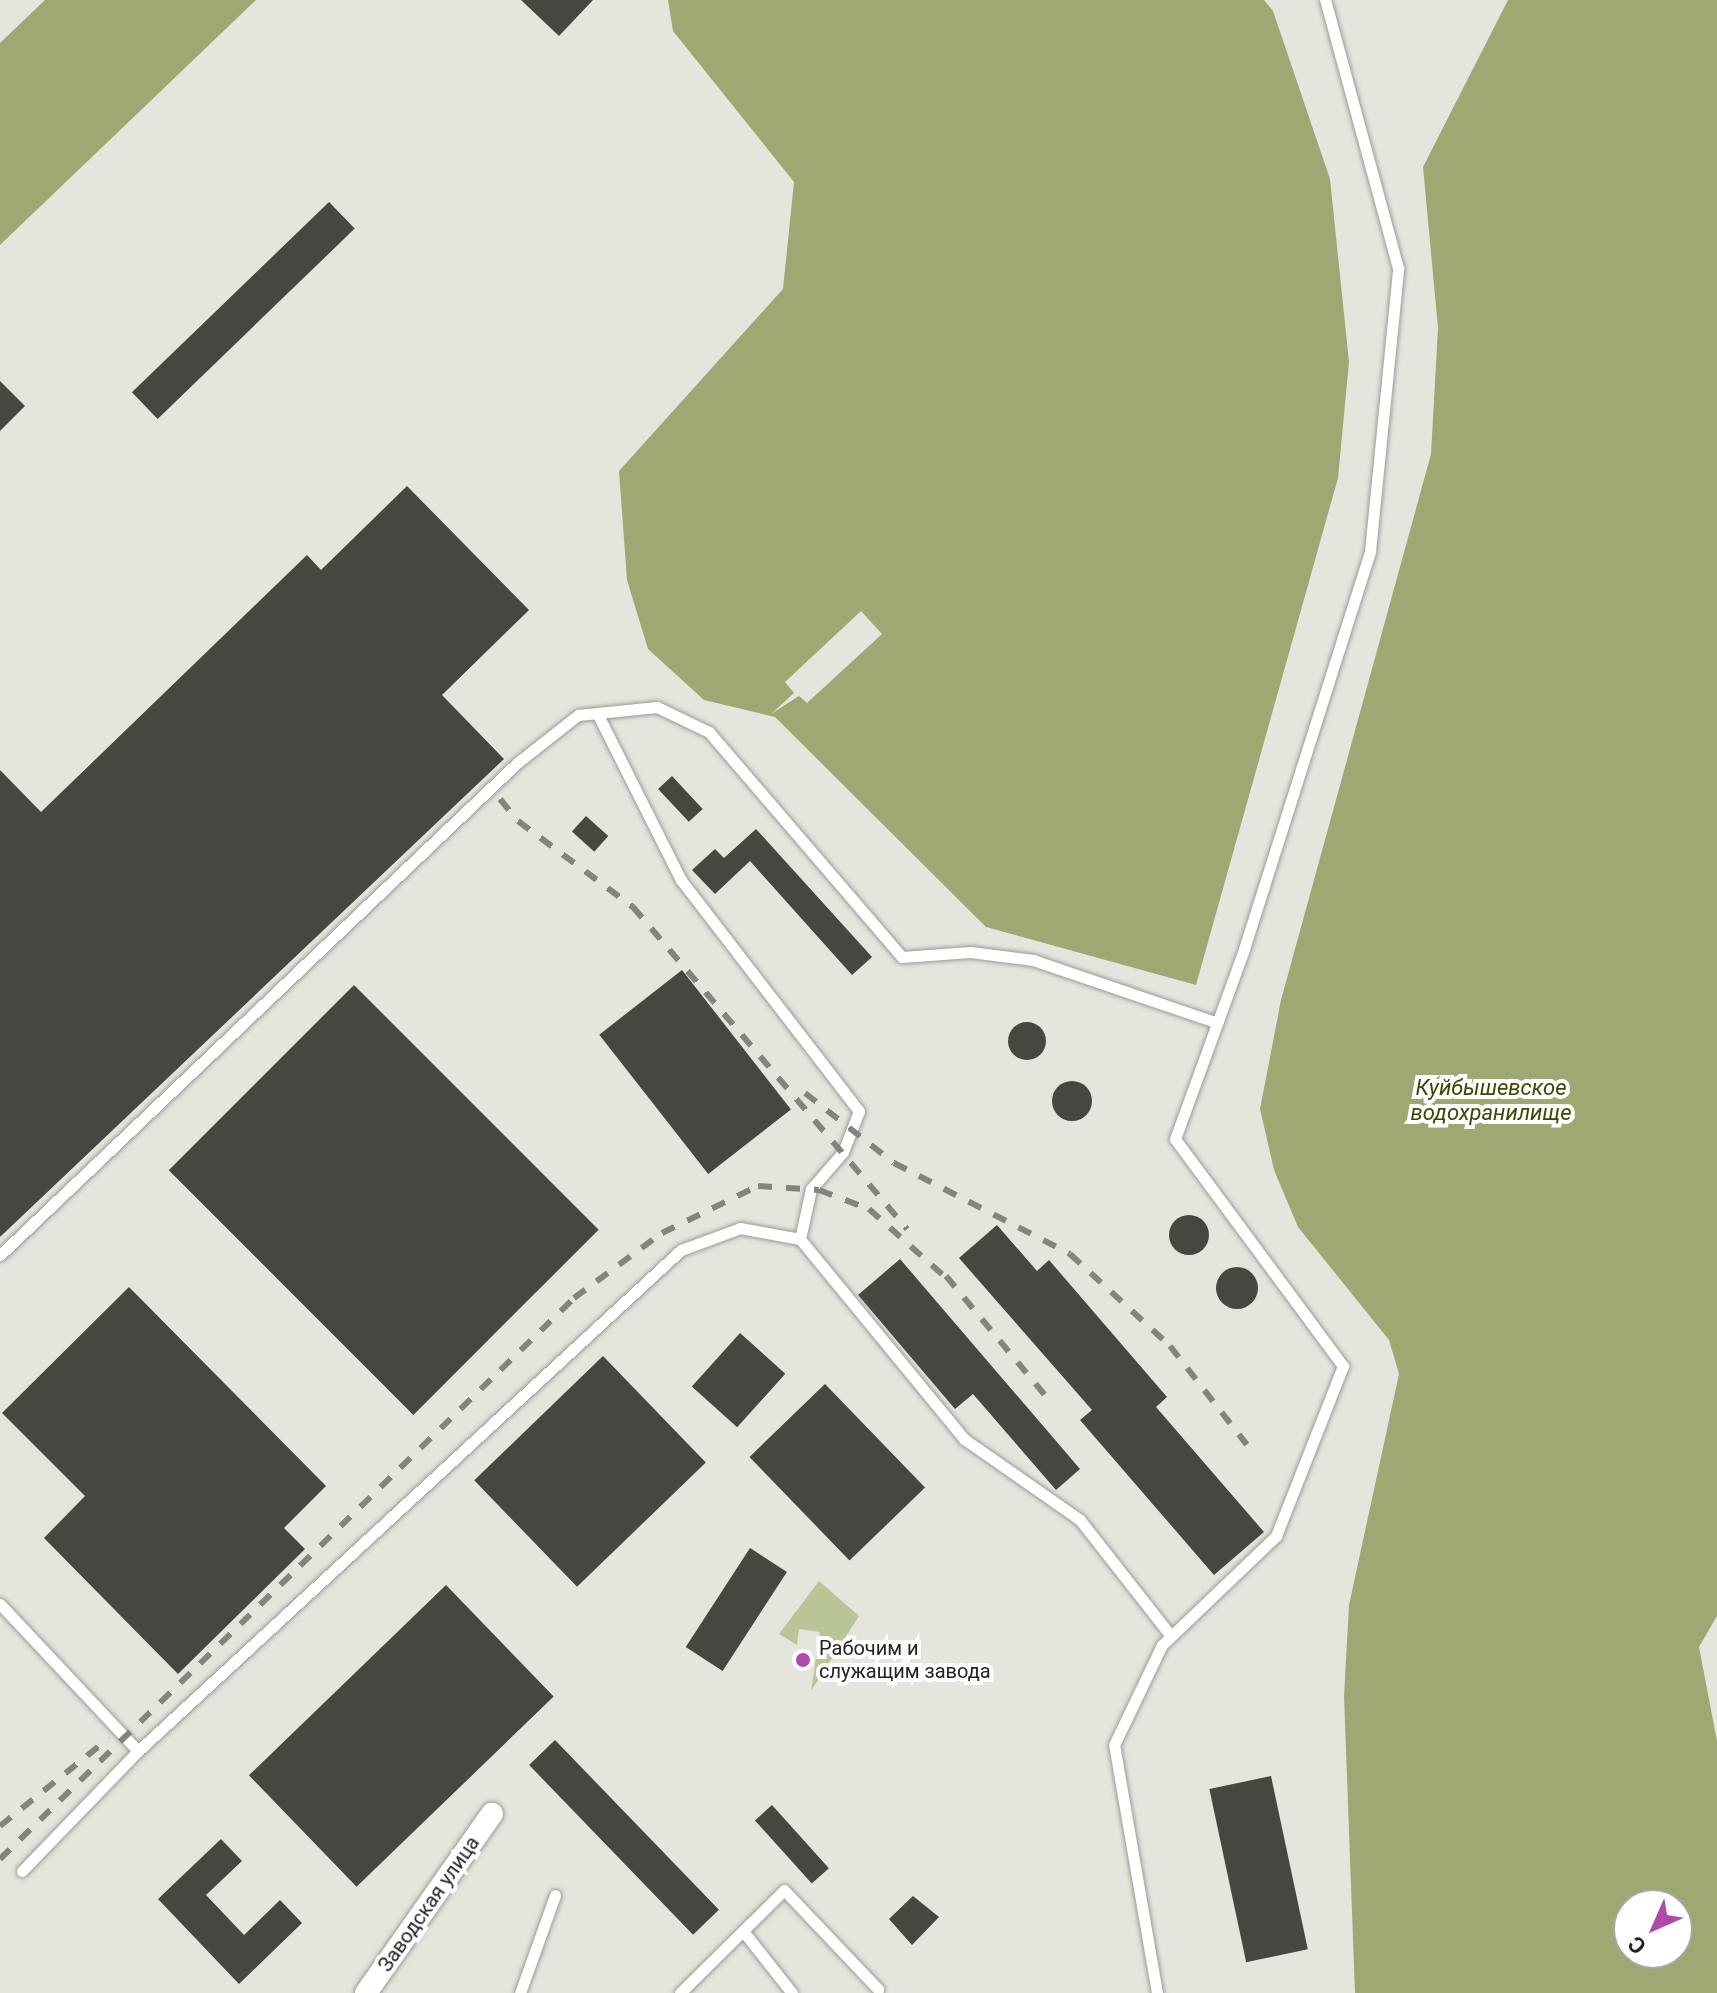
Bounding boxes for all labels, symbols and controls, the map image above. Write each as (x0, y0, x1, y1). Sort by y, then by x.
water label: Куйбышевское водохранилище (1410, 1074, 1572, 1126)
place label: Рабочим и служащим завода (819, 1636, 991, 1683)
marker: Рабочим и служащим завода (794, 1651, 812, 1669)
street label: Заводская улица (373, 1832, 485, 1976)
north arrow (1613, 1889, 1693, 1969)
text: С (1623, 1931, 1651, 1959)

